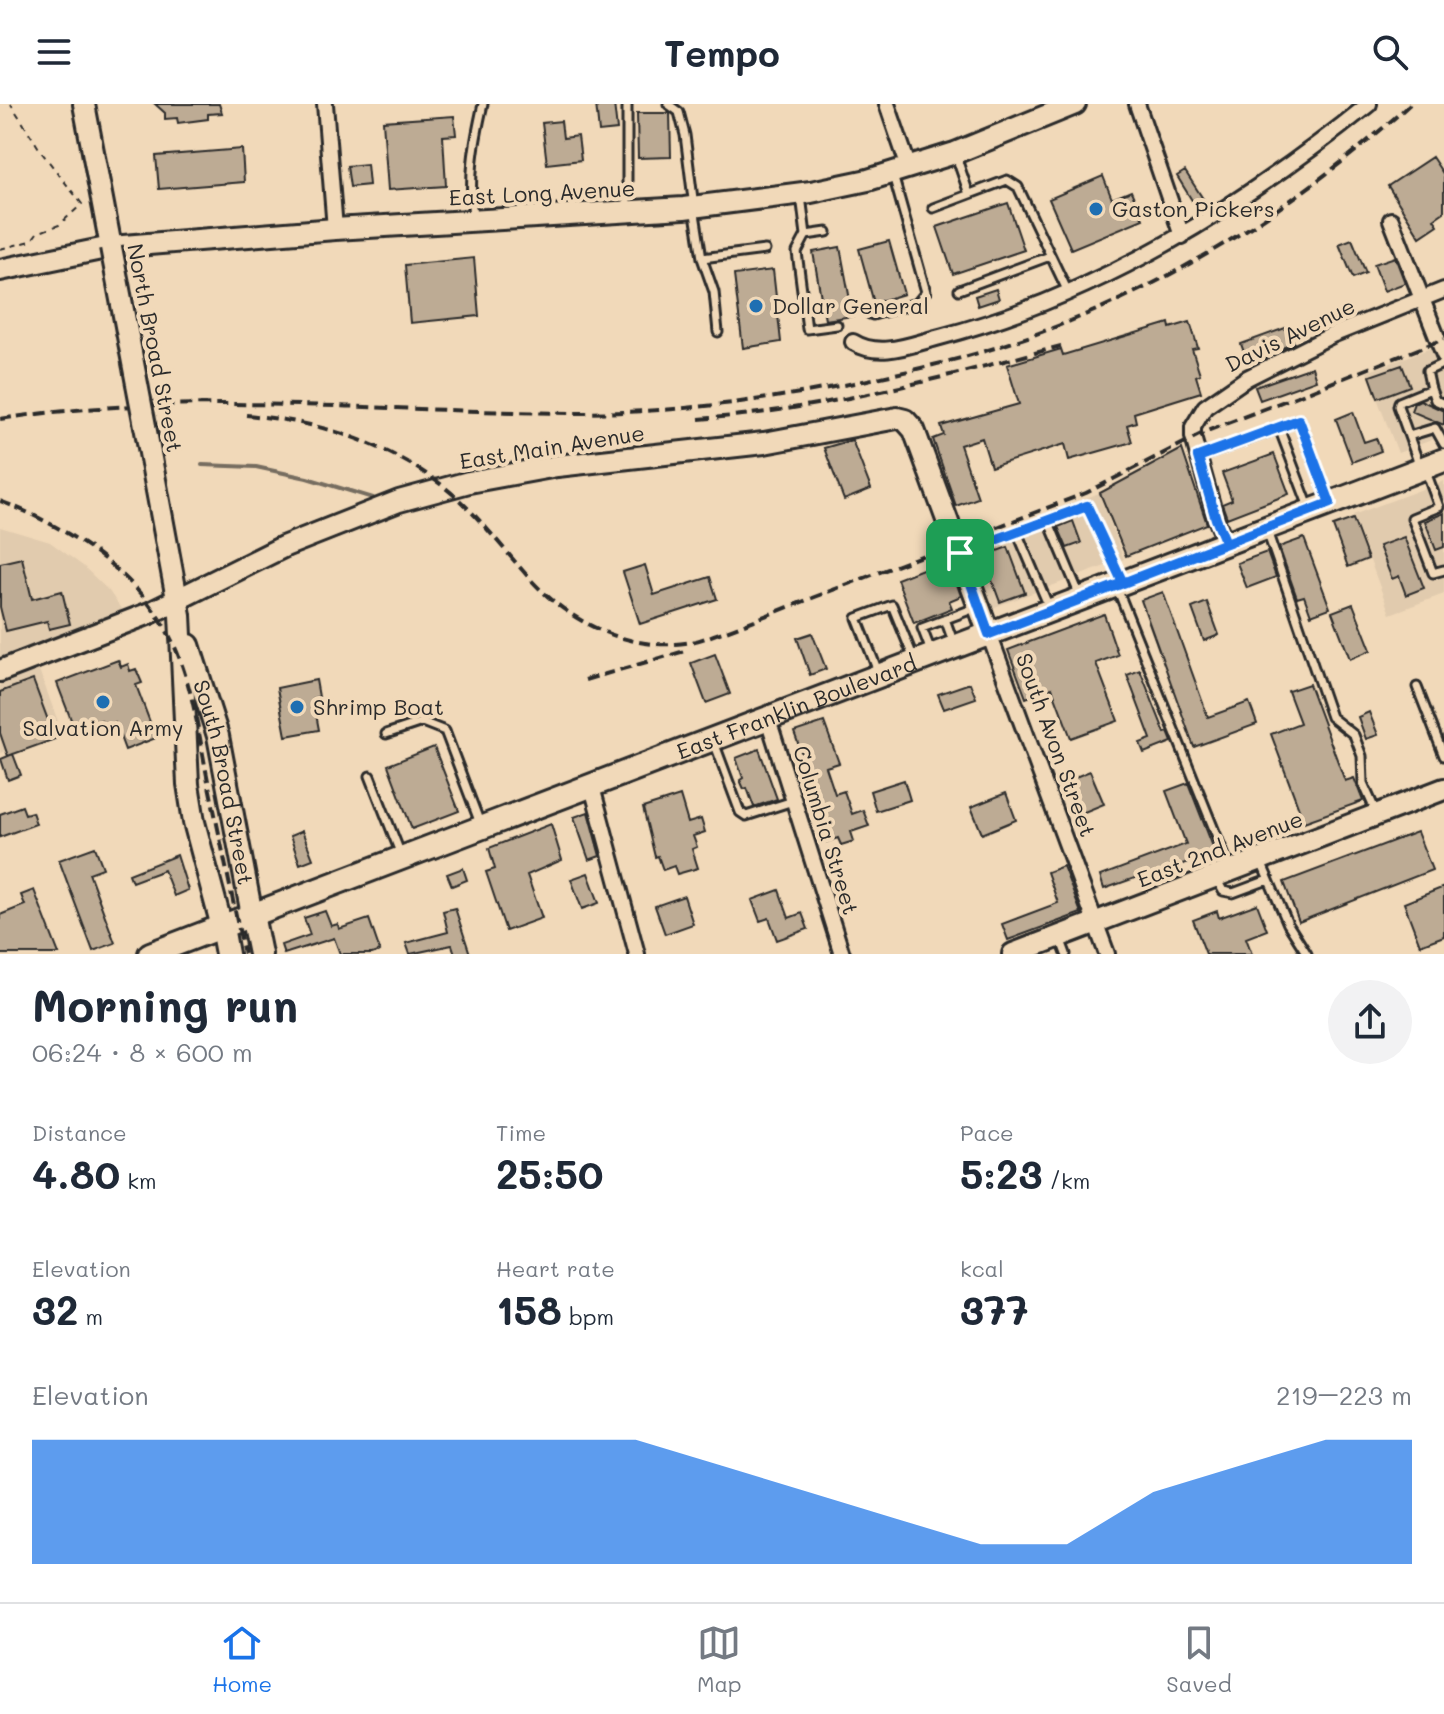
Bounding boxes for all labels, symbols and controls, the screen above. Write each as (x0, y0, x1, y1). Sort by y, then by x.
text: Tempo (664, 29, 780, 76)
icon: menu (32, 30, 76, 74)
icon: search (1368, 30, 1412, 74)
street label: East Long Avenue (448, 173, 636, 212)
place label: Gaston Pickers (1112, 194, 1275, 223)
marker: Gaston Pickers (1087, 200, 1105, 218)
street label: North Broad Street (121, 241, 190, 455)
place label: Dollar General (772, 291, 929, 320)
street label: Davis Avenue (1220, 291, 1360, 378)
marker: Dollar General (747, 297, 765, 315)
street label: East Main Avenue (457, 418, 647, 475)
pin (926, 519, 994, 587)
icon: arrive (938, 531, 982, 575)
street label: East Franklin Boulevard (672, 648, 920, 766)
street label: South Avon Street (1010, 649, 1103, 841)
street label: South Broad Street (187, 676, 261, 887)
place label: Shrimp Boat (313, 692, 444, 721)
marker: Salvation Army (94, 693, 112, 711)
marker: Shrimp Boat (288, 698, 306, 716)
place label: Salvation Army (23, 713, 183, 742)
street label: Columbia Street (787, 742, 866, 918)
street label: East 2nd Avenue (1133, 804, 1307, 893)
text: Morning run (32, 976, 298, 1033)
button: share (1328, 980, 1412, 1064)
text: 06:24 · 8 × 600 m (32, 1035, 253, 1069)
text: Distance (32, 1118, 127, 1147)
text: Time (496, 1118, 546, 1147)
text: Pace (960, 1118, 1014, 1147)
text: 4.80 (32, 1147, 120, 1199)
text: 25:50 (496, 1147, 603, 1199)
text: 5:23 (960, 1147, 1042, 1199)
text: km (120, 1166, 156, 1195)
text: /km (1042, 1166, 1090, 1195)
text: Elevation (32, 1254, 131, 1283)
text: Heart rate (496, 1254, 615, 1283)
text: kcal (960, 1254, 1004, 1283)
text: 32 (32, 1283, 78, 1335)
text: 158 (496, 1283, 562, 1335)
text: 377 (960, 1283, 1029, 1335)
text: m (78, 1302, 103, 1331)
text: bpm (562, 1302, 614, 1331)
text: Elevation (32, 1378, 149, 1412)
text: 219–223 m (1276, 1378, 1412, 1412)
tab: Home (212, 1621, 272, 1698)
tab: Map (697, 1621, 742, 1698)
tab: Saved (1166, 1621, 1232, 1698)

